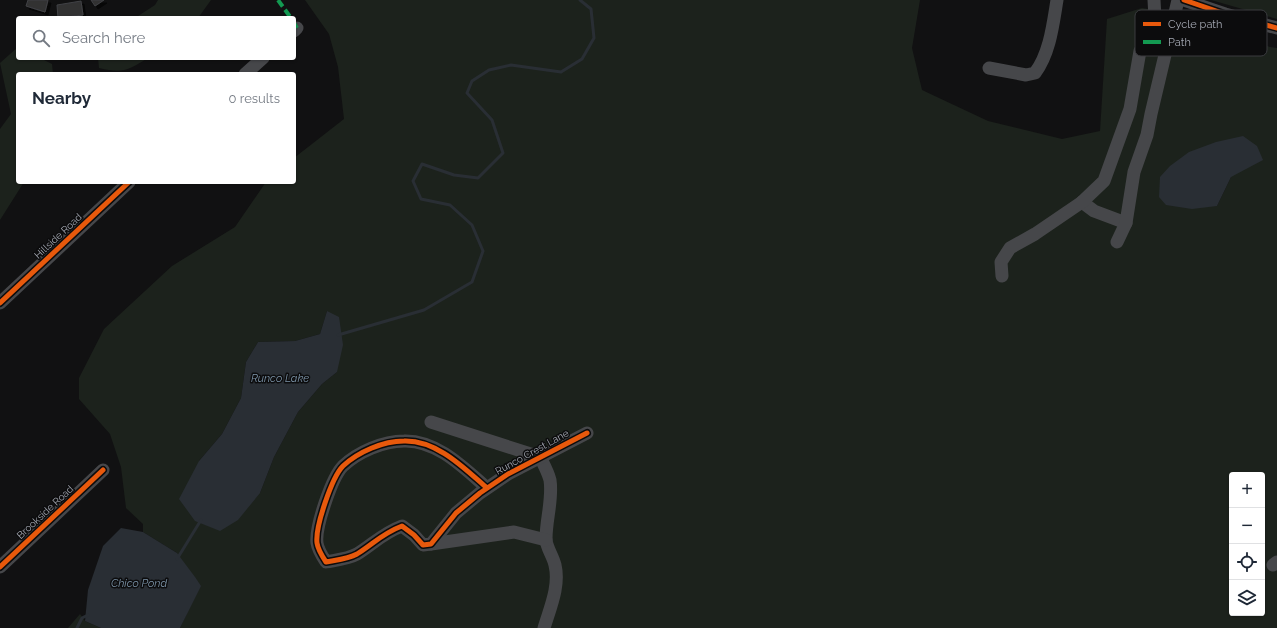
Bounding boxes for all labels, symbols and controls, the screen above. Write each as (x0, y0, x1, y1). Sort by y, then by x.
legend (1135, 10, 1267, 56)
search box (16, 16, 296, 60)
text: Cycle path (1168, 18, 1222, 31)
icon: search (30, 27, 52, 49)
text: Search here (62, 29, 145, 47)
text: Path (1168, 36, 1191, 49)
text: Nearby (32, 88, 91, 108)
text: 0 results (229, 91, 280, 106)
street label: Hillside Road (32, 211, 84, 261)
water label: Runco Lake (251, 372, 309, 385)
street label: Runco Crest Lane (493, 427, 571, 477)
map controls (1229, 472, 1265, 616)
button: + (1229, 472, 1265, 508)
street label: Brookside Road (15, 483, 75, 541)
button: − (1229, 508, 1265, 544)
button: locate (1229, 544, 1265, 580)
water label: Chico Pond (111, 577, 167, 590)
button: layers (1229, 580, 1265, 616)

